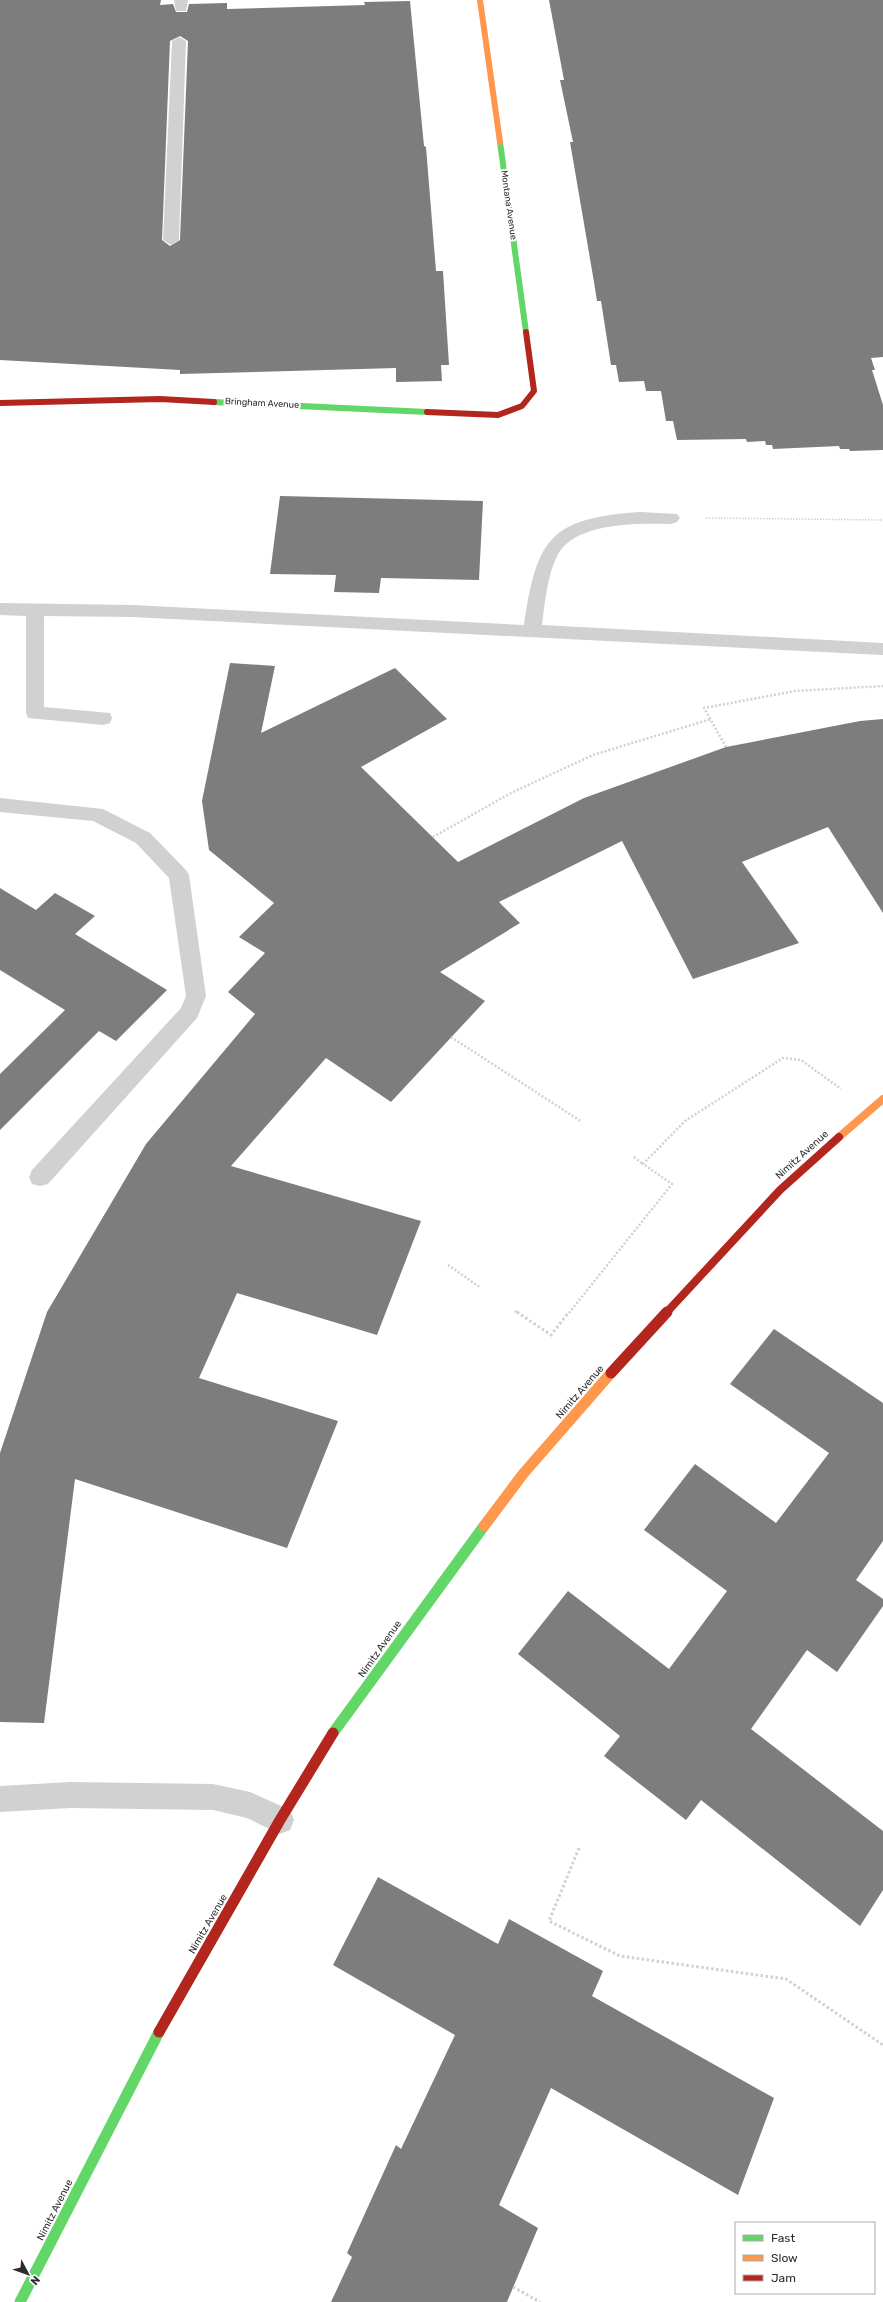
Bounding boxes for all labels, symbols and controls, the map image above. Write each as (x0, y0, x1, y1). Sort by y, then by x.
street label: Montana Avenue (499, 170, 519, 240)
street label: Bringham Avenue (225, 396, 299, 410)
street label: Nimitz Avenue (773, 1128, 831, 1182)
street label: Nimitz Avenue (554, 1363, 607, 1421)
street label: Nimitz Avenue (356, 1618, 404, 1680)
street label: Nimitz Avenue (186, 1892, 230, 1956)
street label: Nimitz Avenue (34, 2177, 76, 2243)
legend (735, 2222, 875, 2294)
text: Fast (771, 2231, 795, 2245)
text: Slow (771, 2251, 798, 2265)
north arrow (8, 2254, 48, 2294)
text: Jam (771, 2271, 796, 2285)
text: N (28, 2273, 43, 2288)

